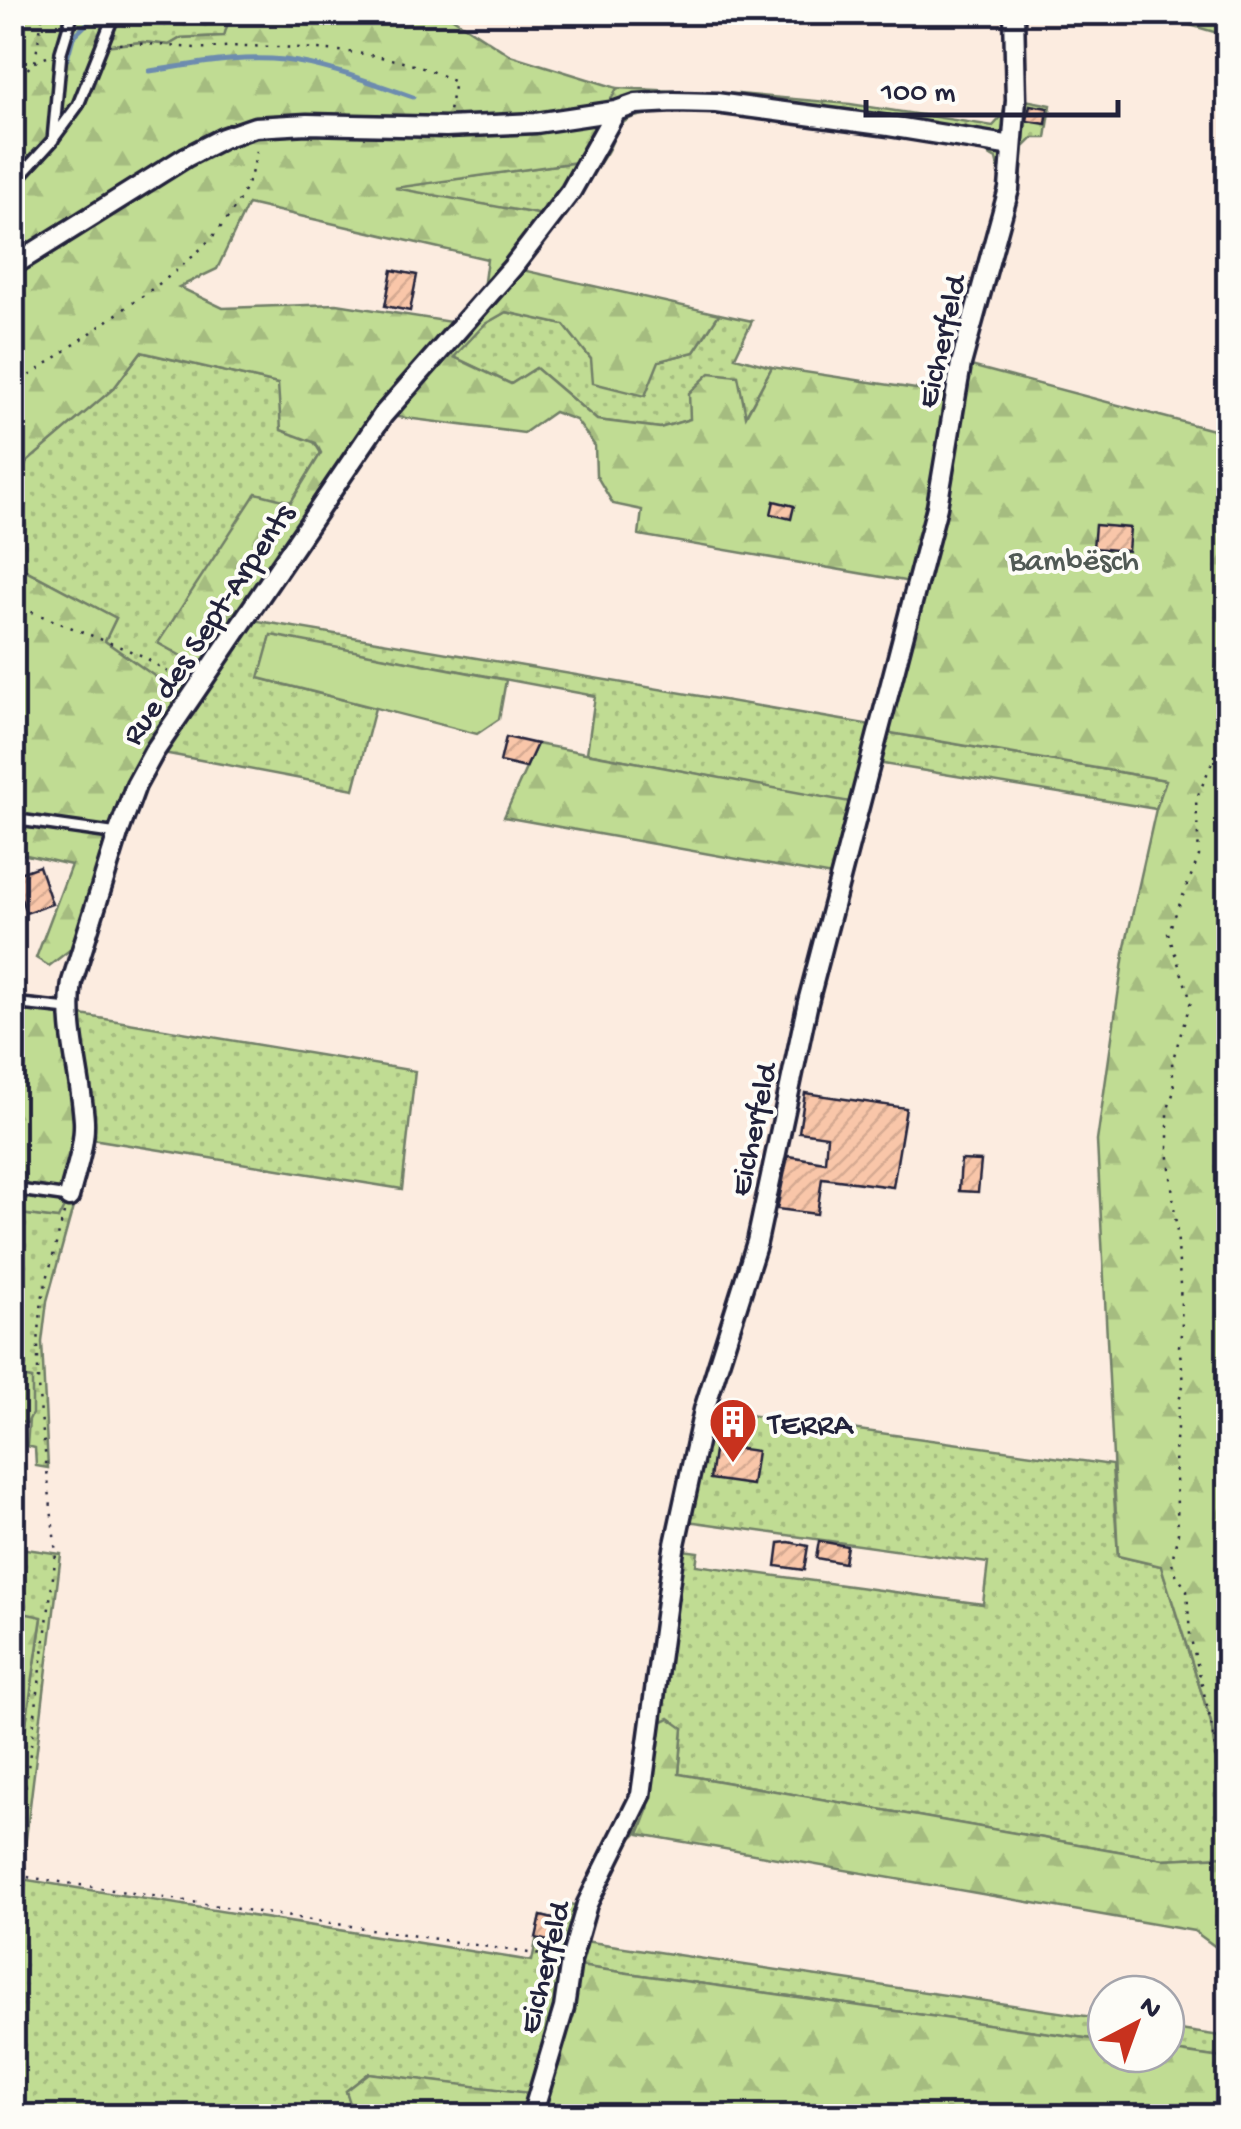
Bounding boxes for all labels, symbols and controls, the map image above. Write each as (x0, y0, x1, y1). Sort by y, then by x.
scale bar (866, 55, 1118, 117)
text: 100 m (880, 77, 956, 112)
street label: Eicherfeld (910, 270, 978, 412)
street label: Rue des Sept-Arpents (115, 497, 306, 754)
park label: Bambësch (1008, 544, 1139, 582)
street label: Eicherfeld (723, 1058, 789, 1200)
building icon: TERRA (707, 1396, 759, 1464)
place label: TERRA (766, 1408, 855, 1446)
street label: Eicherfeld (512, 1896, 582, 2038)
north arrow (1086, 1974, 1186, 2074)
text: N (1132, 1990, 1167, 2027)

